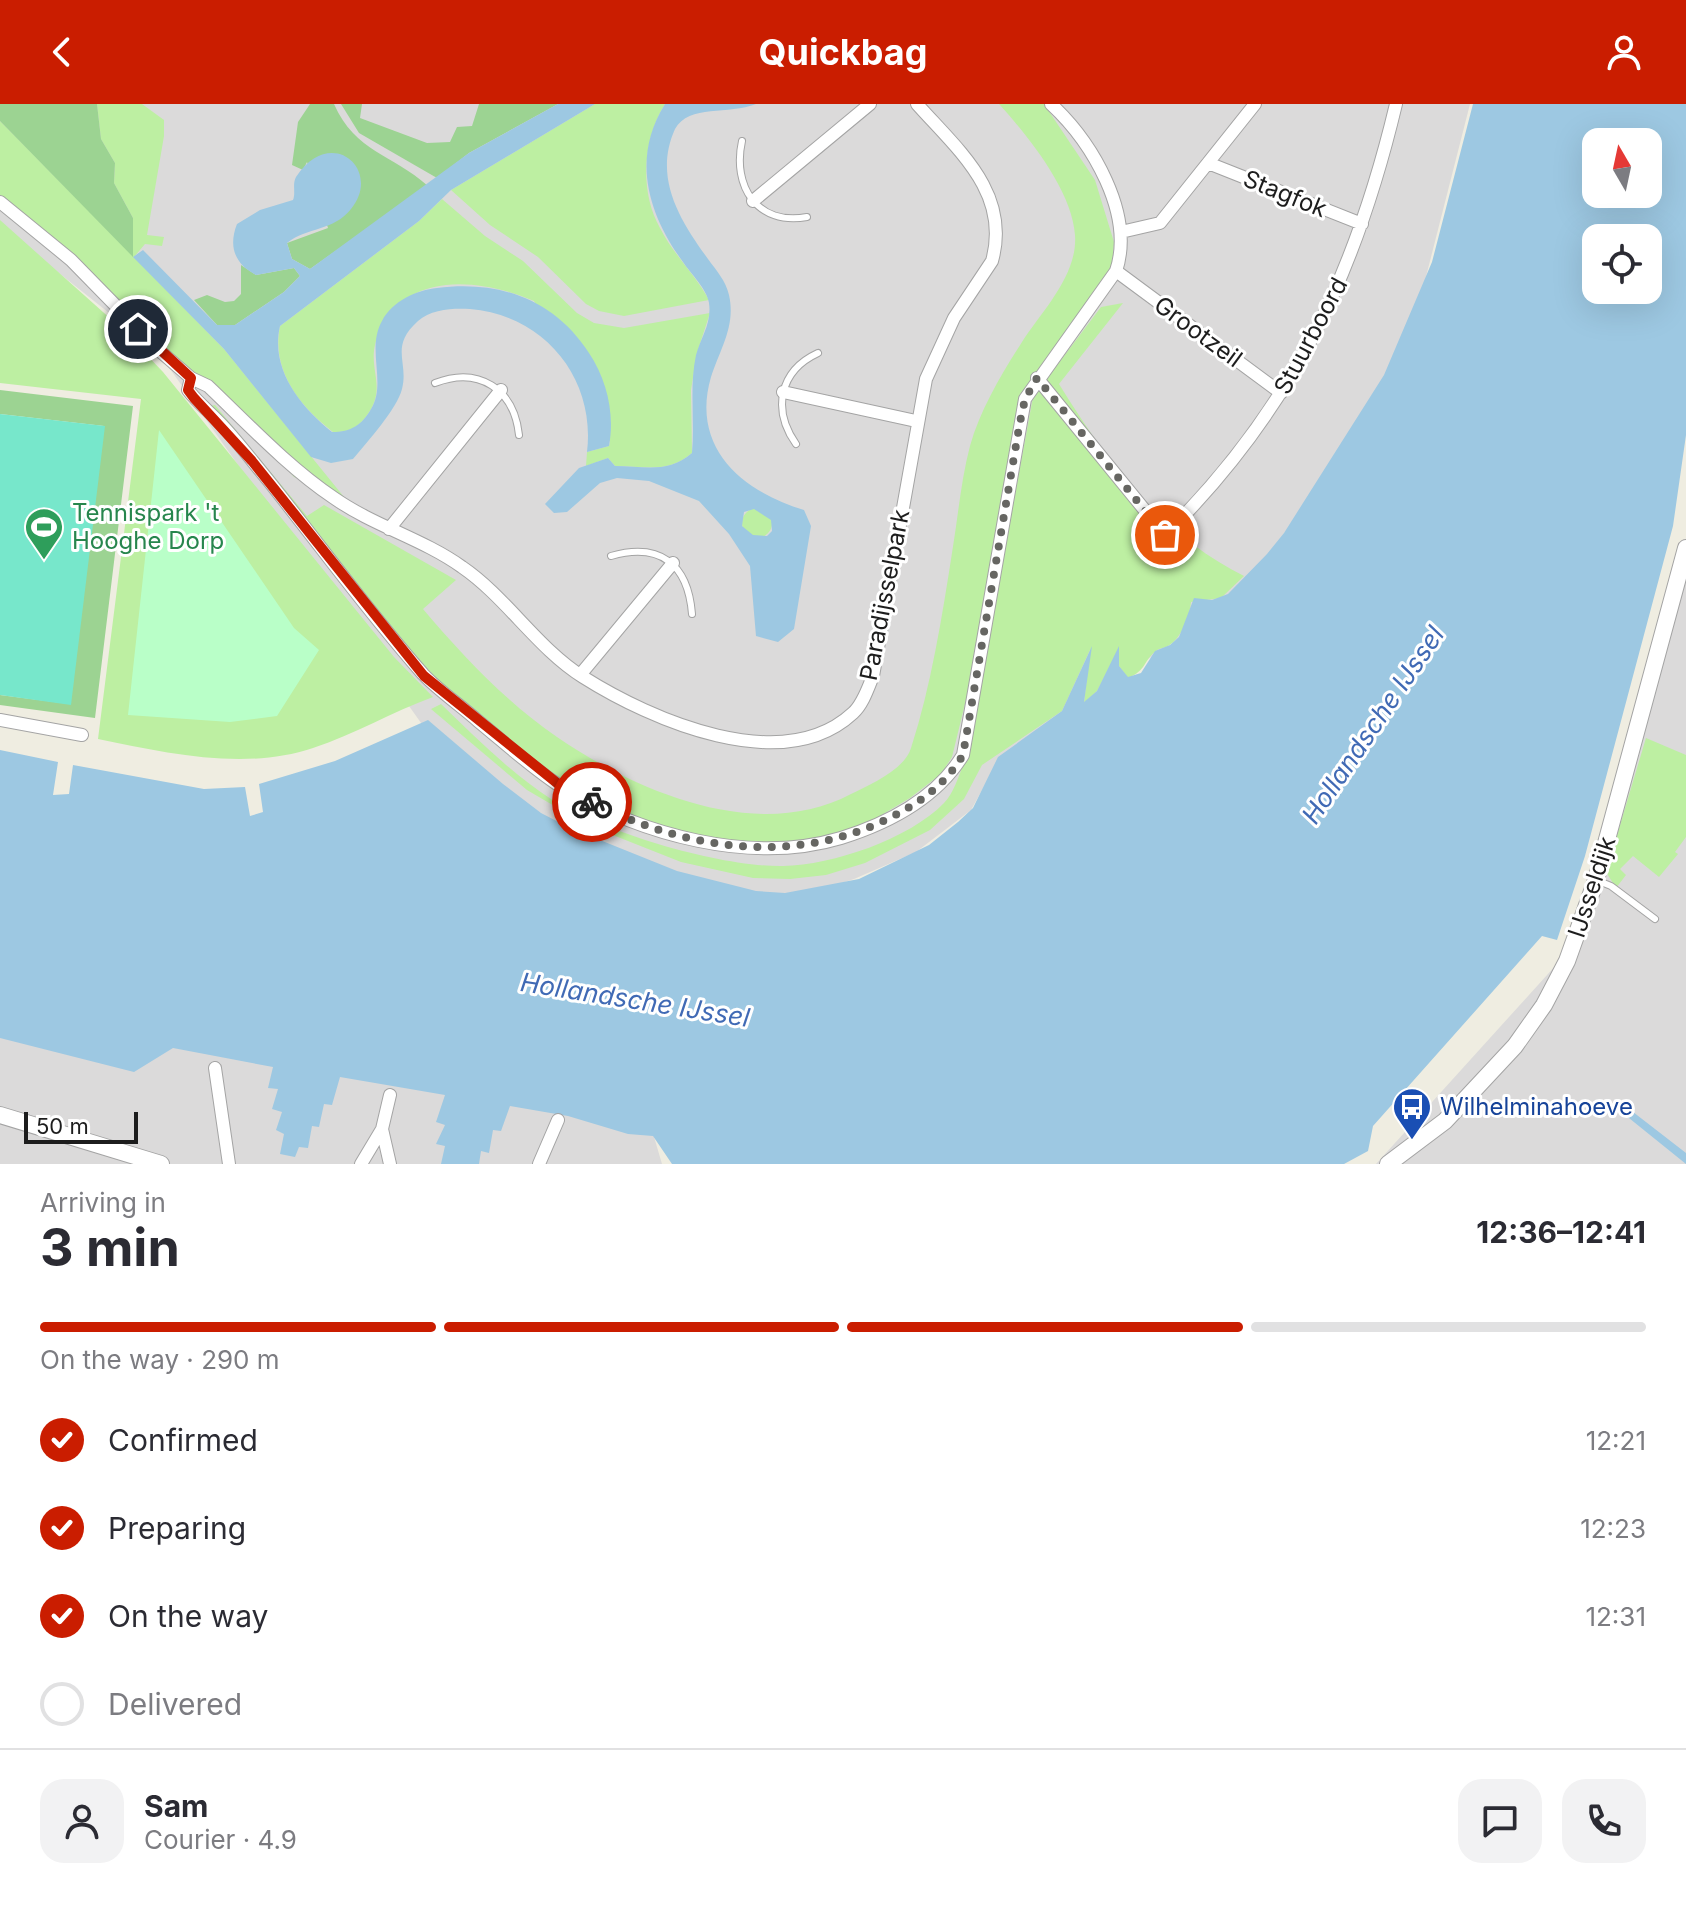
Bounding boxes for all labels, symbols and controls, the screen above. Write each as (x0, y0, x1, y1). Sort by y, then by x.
icon: back (40, 30, 84, 74)
text: Quickbag (759, 30, 927, 74)
icon: person (1602, 30, 1646, 74)
north arrow (1582, 128, 1662, 208)
map controls (1582, 128, 1662, 304)
street label: Stagfok (1239, 164, 1331, 223)
button: locate (1582, 224, 1662, 304)
street label: Stuurboord (1268, 273, 1353, 399)
street label: Grootzeil (1149, 290, 1248, 373)
pin (104, 295, 172, 363)
icon: home (116, 307, 160, 351)
place label: Tennispark 't Hooghe Dorp (72, 498, 224, 555)
pin (1131, 501, 1199, 569)
sports icon: Tennispark 't Hooghe Dorp (23, 506, 65, 561)
street label: Paradijsselpark (854, 507, 915, 683)
icon: bag (1143, 513, 1187, 557)
water label: Hollandsche IJssel (1295, 620, 1451, 829)
courier (552, 762, 632, 842)
icon: bike (570, 780, 614, 824)
street label: IJsseldijk (1562, 833, 1622, 941)
water label: Hollandsche IJssel (518, 966, 753, 1033)
bus stop icon: Wilhelminahoeve (1391, 1086, 1433, 1141)
place label: Wilhelminahoeve (1440, 1092, 1633, 1121)
scale bar (24, 1108, 138, 1144)
text: 50 m (36, 1113, 89, 1139)
text: Arriving in (40, 1187, 166, 1218)
text: 12:36–12:41 (1476, 1214, 1646, 1250)
text: 3 min (40, 1216, 180, 1279)
text: On the way · 290 m (40, 1344, 280, 1375)
icon: check (40, 1418, 84, 1462)
text: Confirmed (108, 1422, 258, 1458)
text: 12:21 (1586, 1425, 1646, 1456)
icon: check (40, 1506, 84, 1550)
text: Preparing (108, 1510, 246, 1546)
text: 12:23 (1580, 1513, 1646, 1544)
icon: check (40, 1594, 84, 1638)
text: On the way (108, 1598, 268, 1634)
text: 12:31 (1585, 1601, 1646, 1632)
text: Delivered (108, 1686, 242, 1722)
button: person (40, 1779, 124, 1863)
button: chat (1458, 1779, 1542, 1863)
button: phone (1562, 1779, 1646, 1863)
text: Sam (144, 1788, 208, 1824)
text: Courier · 4.9 (144, 1824, 297, 1855)

